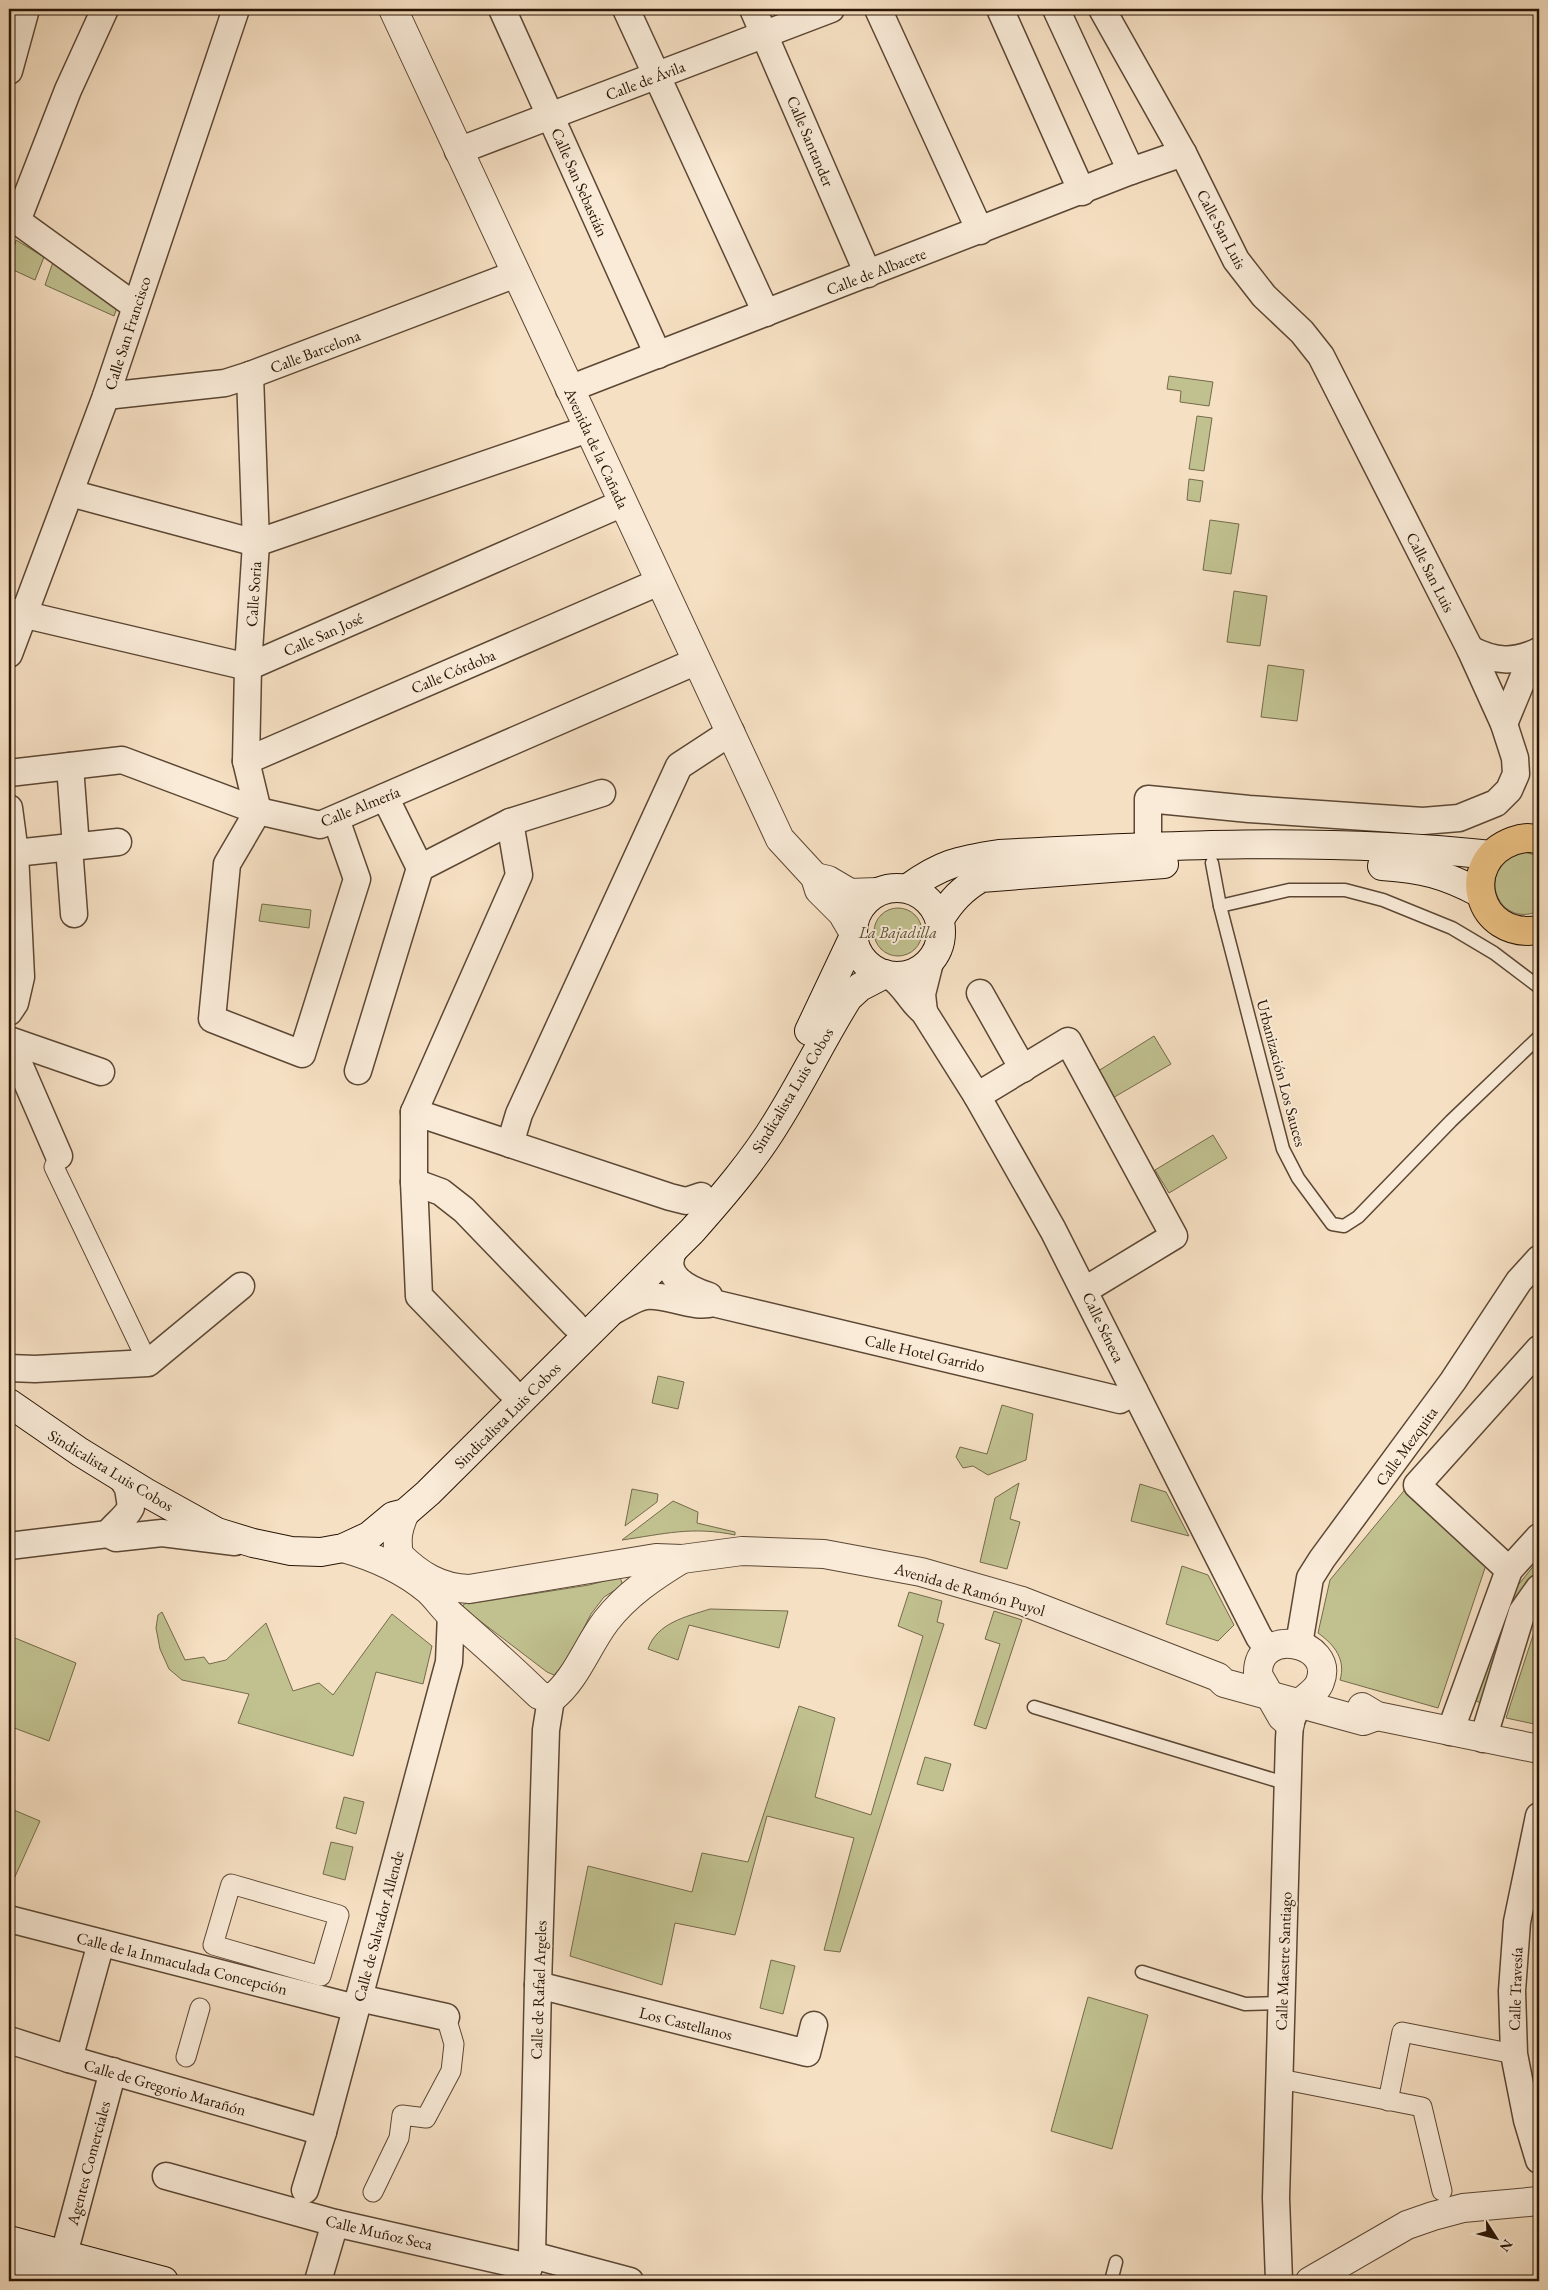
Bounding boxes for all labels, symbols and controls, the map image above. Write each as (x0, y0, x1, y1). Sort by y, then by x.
street label: Calle de Ávila (602, 55, 688, 105)
street label: Calle Santander (782, 93, 839, 190)
street label: Calle San Sebastián (546, 124, 613, 241)
street label: Calle San Luis (1192, 186, 1251, 273)
street label: Calle de Albacete (823, 243, 929, 300)
street label: Calle San Francisco (99, 274, 156, 393)
street label: Calle Barcelona (267, 324, 364, 378)
street label: Avenida de la Cañada (559, 384, 634, 513)
street label: Calle San Luis (1401, 529, 1460, 616)
street label: Calle Soria (241, 560, 266, 628)
street label: Calle San José (280, 608, 366, 661)
street label: Calle Córdoba (408, 644, 499, 699)
street label: Calle Almería (317, 781, 404, 832)
park label: La Bajadilla (858, 922, 937, 943)
street label: Urbanización Los Sauces (1252, 997, 1311, 1149)
street label: Sindicalista Luis Cobos (747, 1024, 838, 1157)
street label: Calle Séneca (1078, 1289, 1130, 1366)
street label: Calle Hotel Garrido (863, 1329, 987, 1378)
street label: Sindicalista Luis Cobos (449, 1357, 565, 1473)
street label: Calle Mezquita (1370, 1402, 1443, 1490)
street label: Sindicalista Luis Cobos (44, 1425, 177, 1516)
street label: Avenida de Ramón Puyol (891, 1558, 1048, 1621)
street label: Calle de Salvador Allende (348, 1848, 409, 2004)
street label: Calle Maestre Santiago (1271, 1891, 1296, 2031)
street label: Calle de Rafael Argeles (526, 1920, 551, 2060)
street label: Calle de la Inmaculada Concepción (74, 1927, 290, 2000)
street label: Calle Travesía (1504, 1946, 1527, 2031)
street label: Los Castellanos (637, 2002, 735, 2045)
street label: Calle de Gregorio Marañón (81, 2054, 249, 2121)
street label: Agentes Comerciales (62, 2099, 115, 2229)
street label: Calle Muñoz Seca (323, 2210, 435, 2255)
north arrow (1470, 2212, 1520, 2262)
text: N (1496, 2236, 1517, 2256)

